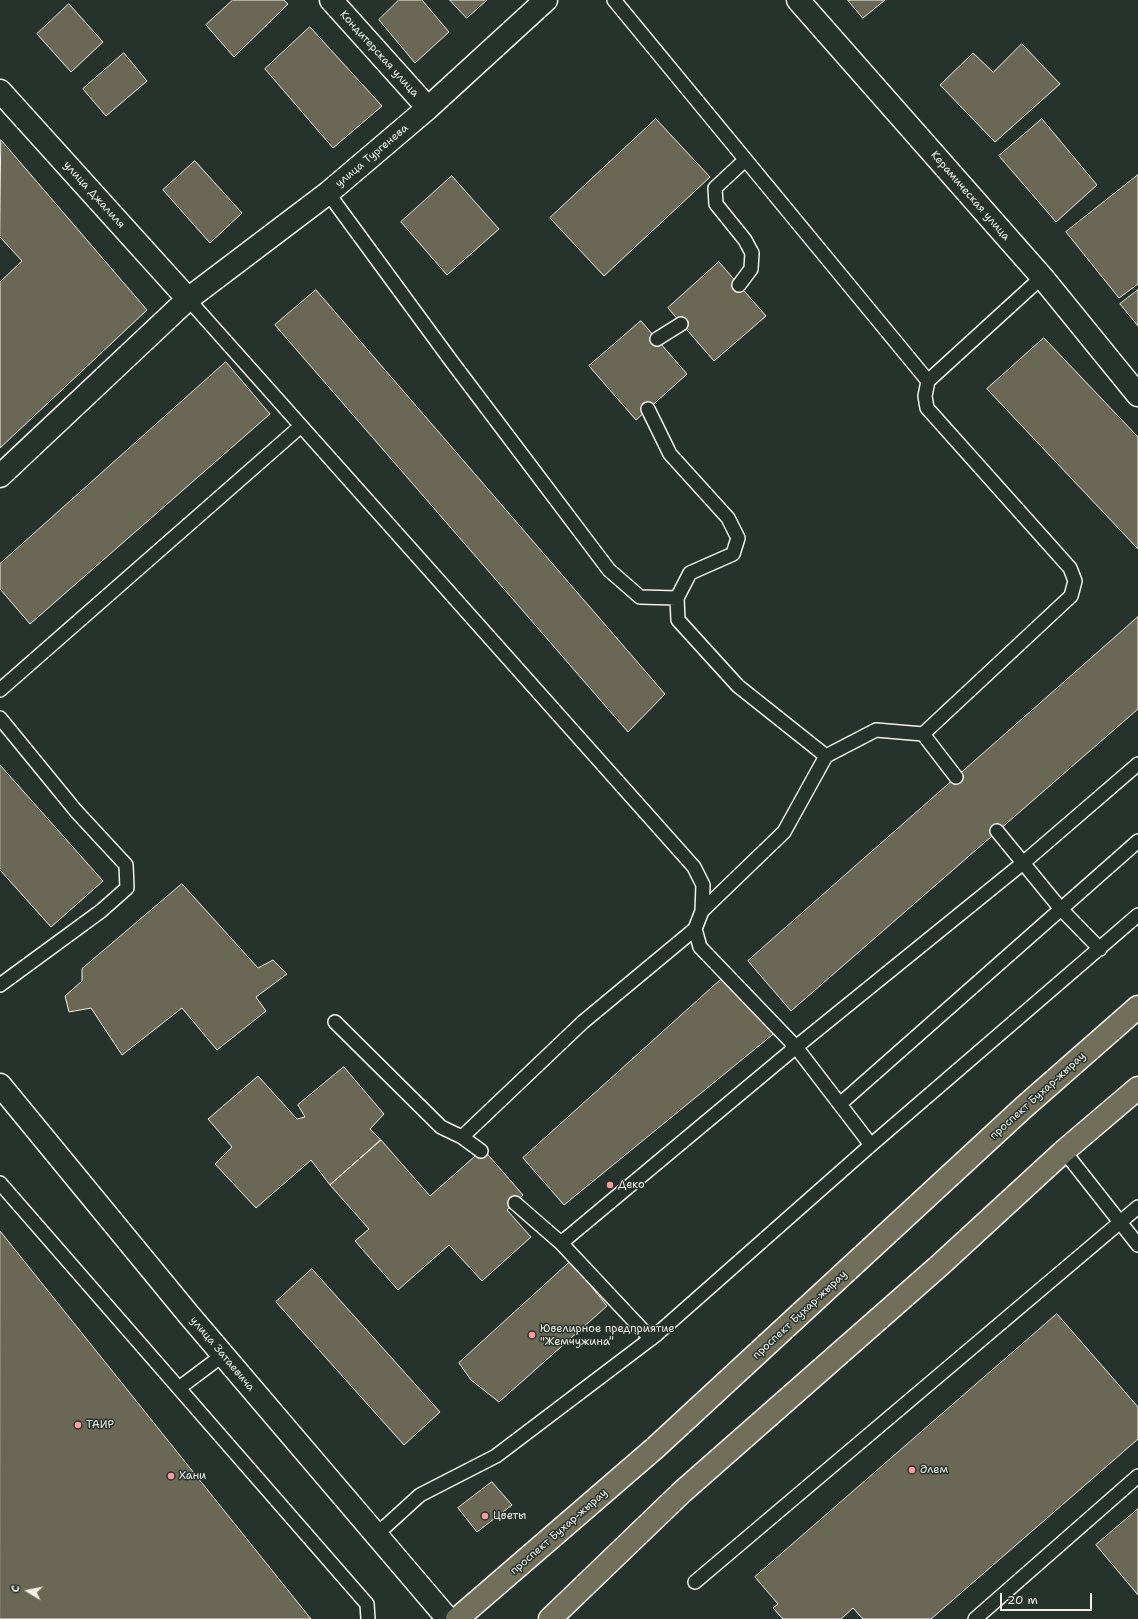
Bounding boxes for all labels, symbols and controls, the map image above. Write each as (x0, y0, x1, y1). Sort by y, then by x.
street label: Кондитерская улица (337, 8, 421, 100)
street label: улица Тургенева (333, 122, 411, 190)
street label: Керамическая улица (928, 149, 1012, 243)
street label: улица Джалиля (60, 159, 128, 231)
street label: проспект Бухар-жырау (987, 1050, 1089, 1142)
place label: Деко (618, 1178, 645, 1192)
marker: Деко (605, 1180, 615, 1190)
street label: проспект Бухар-жырау (750, 1268, 850, 1362)
street label: улица Затаевича (187, 1314, 257, 1394)
place label: Ювелирное предприятие "Жемчужина" (540, 1322, 674, 1348)
marker: Ювелирное предприятие "Жемчужина" (527, 1330, 537, 1340)
place label: ТАИР (86, 1418, 114, 1432)
marker: ТАИР (73, 1420, 83, 1430)
place label: Әлем (920, 1463, 948, 1477)
marker: Әлем (907, 1465, 917, 1475)
place label: Хани (179, 1469, 206, 1483)
marker: Хани (166, 1471, 176, 1481)
street label: проспект Бухар-жырау (508, 1486, 610, 1578)
place label: Цветы (493, 1509, 526, 1523)
marker: Цветы (480, 1511, 490, 1521)
north arrow (8, 1571, 48, 1611)
text: С (8, 1584, 24, 1593)
scale bar (1002, 1585, 1094, 1611)
text: 20 m (1007, 1592, 1038, 1608)

